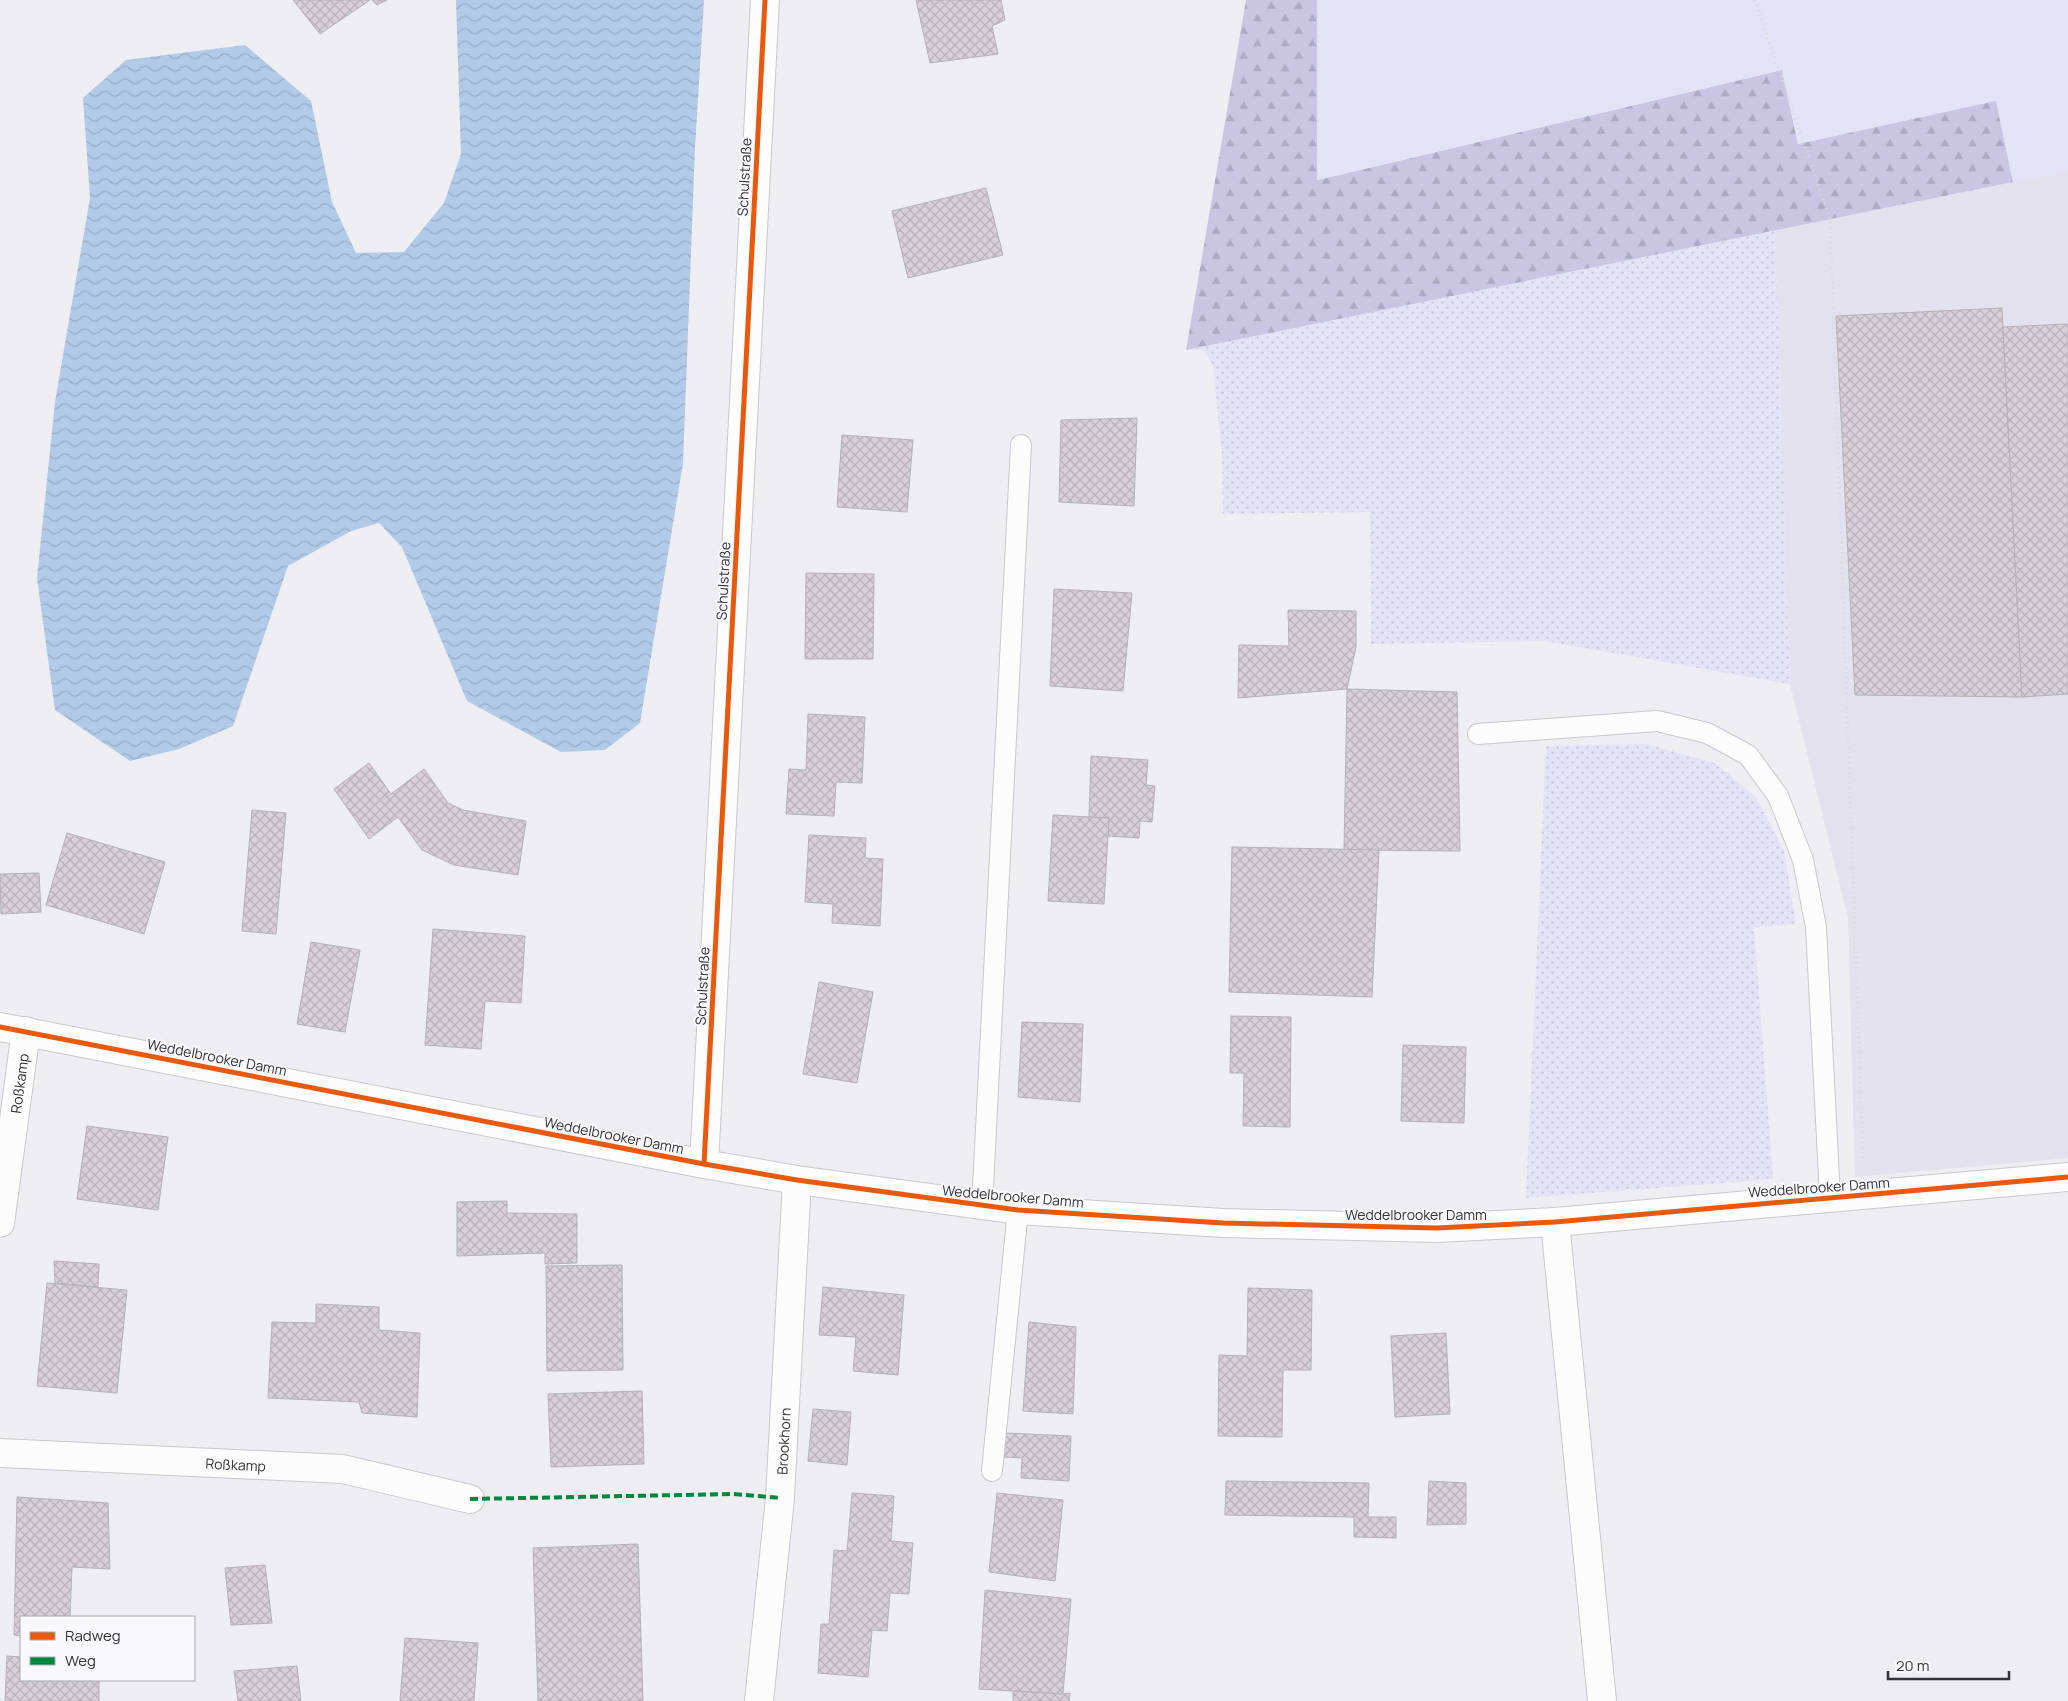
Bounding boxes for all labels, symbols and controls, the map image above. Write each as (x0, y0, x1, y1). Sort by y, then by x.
street label: Schulstraße (732, 137, 756, 217)
street label: Schulstraße (711, 541, 735, 621)
street label: Schulstraße (690, 946, 714, 1026)
street label: Weddelbrooker Damm (145, 1034, 289, 1080)
street label: Roßkamp (5, 1052, 32, 1114)
street label: Weddelbrooker Damm (542, 1112, 686, 1158)
street label: Weddelbrooker Damm (1748, 1173, 1891, 1201)
street label: Weddelbrooker Damm (941, 1180, 1085, 1212)
street label: Weddelbrooker Damm (1345, 1205, 1487, 1224)
street label: Brookhorn (772, 1407, 794, 1475)
street label: Roßkamp (205, 1453, 266, 1475)
legend (20, 1616, 195, 1681)
text: Radweg (65, 1625, 121, 1646)
scale bar (1888, 1648, 2009, 1680)
text: Weg (65, 1650, 96, 1671)
text: 20 m (1896, 1655, 1929, 1676)

